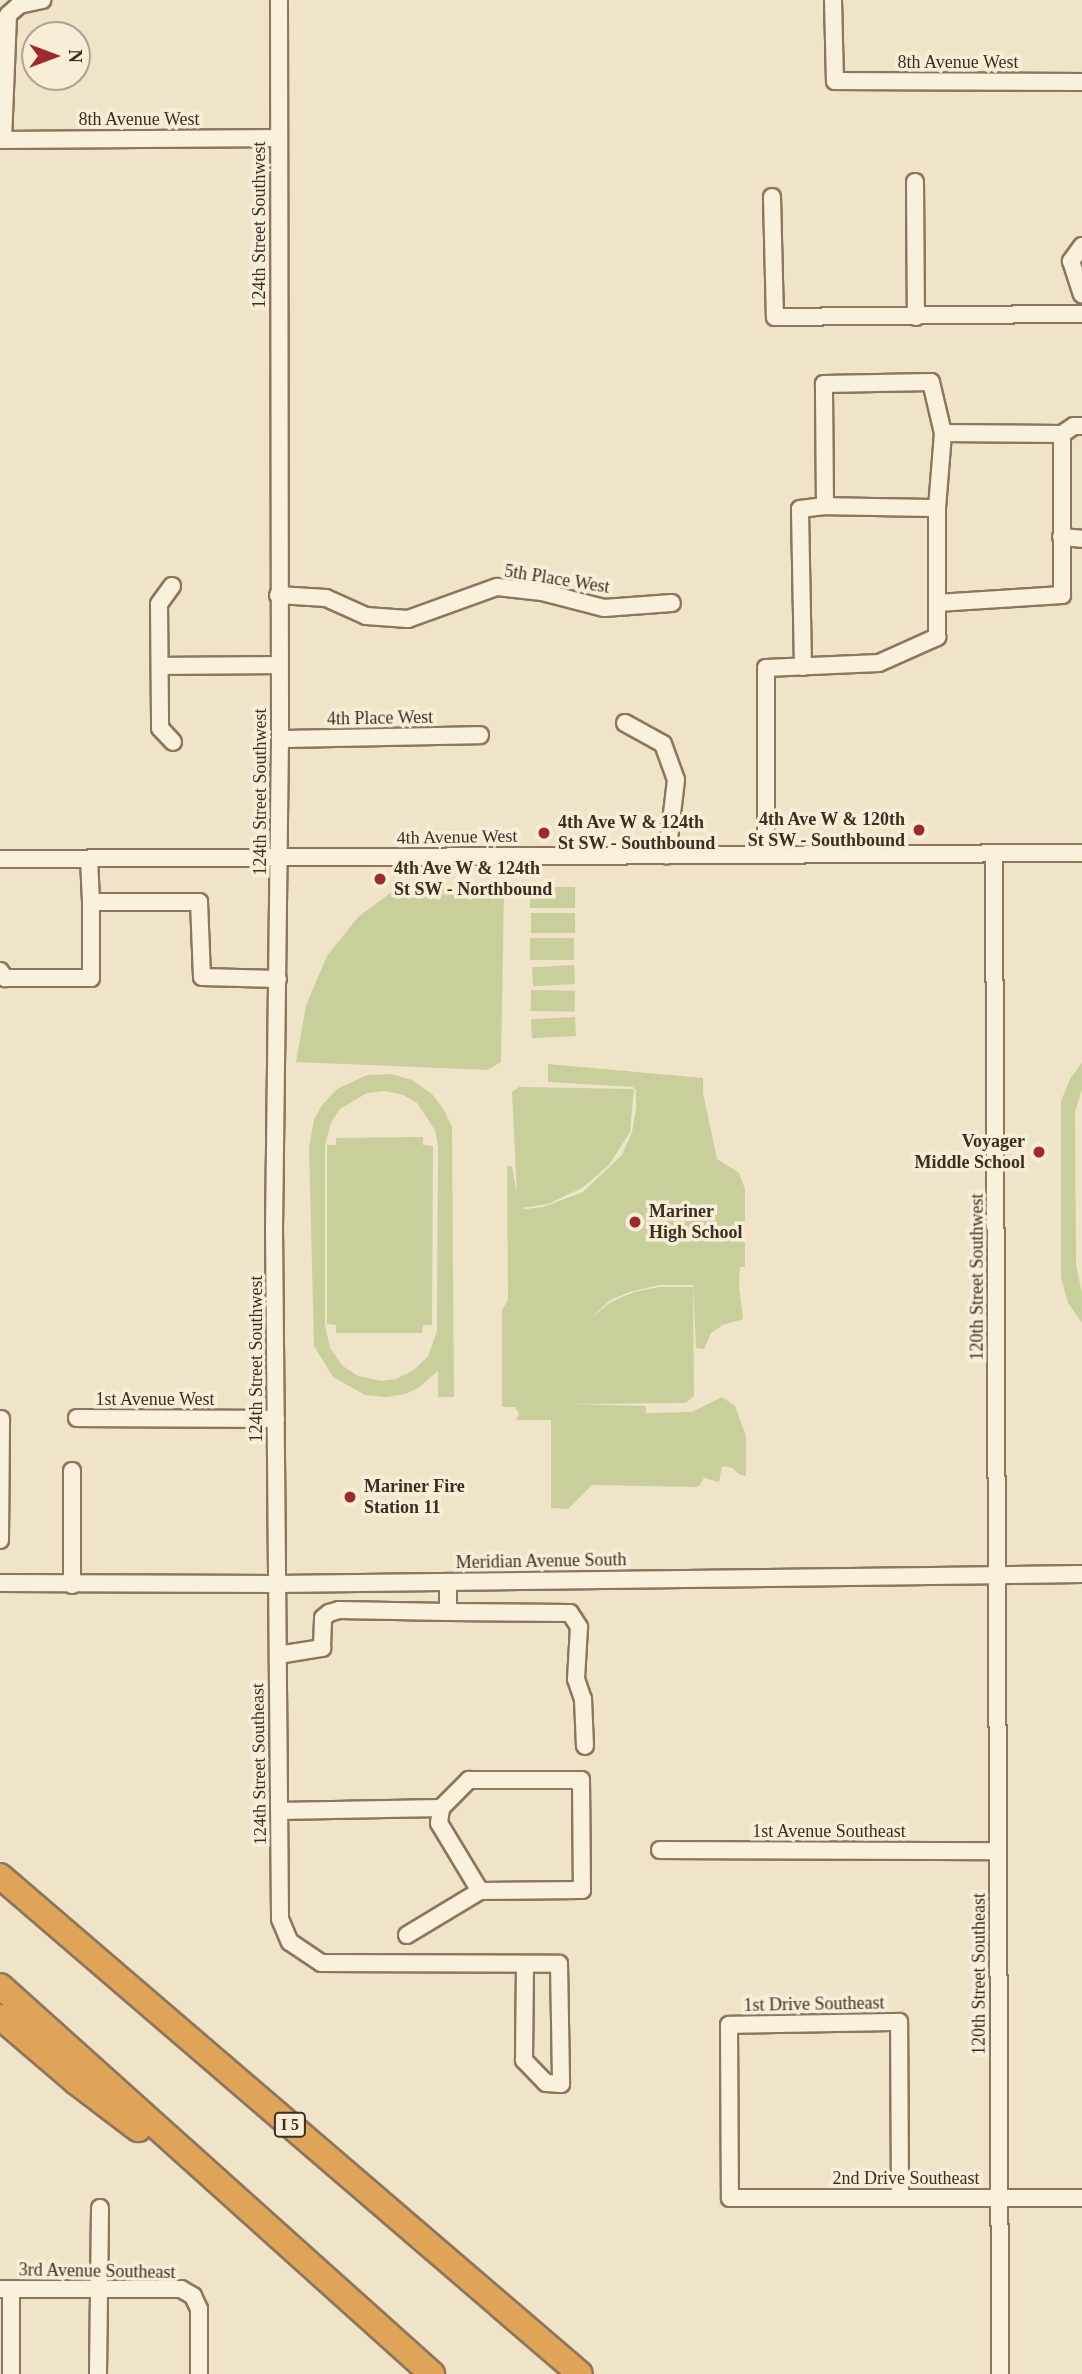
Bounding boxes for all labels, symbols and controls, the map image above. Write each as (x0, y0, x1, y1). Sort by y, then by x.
north arrow (21, 21, 91, 91)
text: N (65, 49, 86, 63)
street label: 8th Avenue West (897, 51, 1019, 73)
street label: 8th Avenue West (78, 108, 200, 130)
street label: 124th Street Southwest (248, 142, 270, 308)
street label: 5th Place West (503, 560, 611, 598)
street label: 4th Place West (327, 706, 433, 730)
street label: 124th Street Southwest (249, 709, 271, 875)
place label: 4th Ave W & 120th St SW - Southbound (747, 809, 905, 852)
place label: 4th Ave W & 124th St SW - Southbound (558, 812, 716, 854)
marker: 4th Ave W & 120th St SW - Southbound (911, 822, 927, 838)
street label: 4th Avenue West (396, 825, 518, 849)
marker: 4th Ave W & 124th St SW - Southbound (536, 825, 552, 841)
place label: 4th Ave W & 124th St SW - Northbound (394, 858, 553, 900)
marker: 4th Ave W & 124th St SW - Northbound (372, 871, 388, 887)
place label: Voyager Middle School (914, 1131, 1025, 1174)
marker: Voyager Middle School (1031, 1144, 1047, 1160)
street label: 120th Street Southwest (966, 1194, 988, 1360)
place label: Mariner High School (649, 1201, 743, 1244)
marker: Mariner High School (627, 1214, 643, 1230)
street label: 124th Street Southwest (245, 1276, 267, 1442)
street label: 1st Avenue West (95, 1388, 215, 1410)
place label: Mariner Fire Station 11 (364, 1476, 465, 1518)
marker: Mariner Fire Station 11 (342, 1489, 358, 1505)
street label: Meridian Avenue South (455, 1549, 627, 1573)
street label: 124th Street Southeast (247, 1683, 271, 1845)
street label: 1st Avenue Southeast (752, 1820, 906, 1842)
street label: 120th Street Southeast (968, 1893, 990, 2055)
street label: 1st Drive Southeast (743, 1992, 885, 2016)
road number: I 5 (272, 2112, 308, 2138)
street label: 2nd Drive Southeast (833, 2167, 979, 2189)
street label: 3rd Avenue Southeast (18, 2259, 176, 2283)

